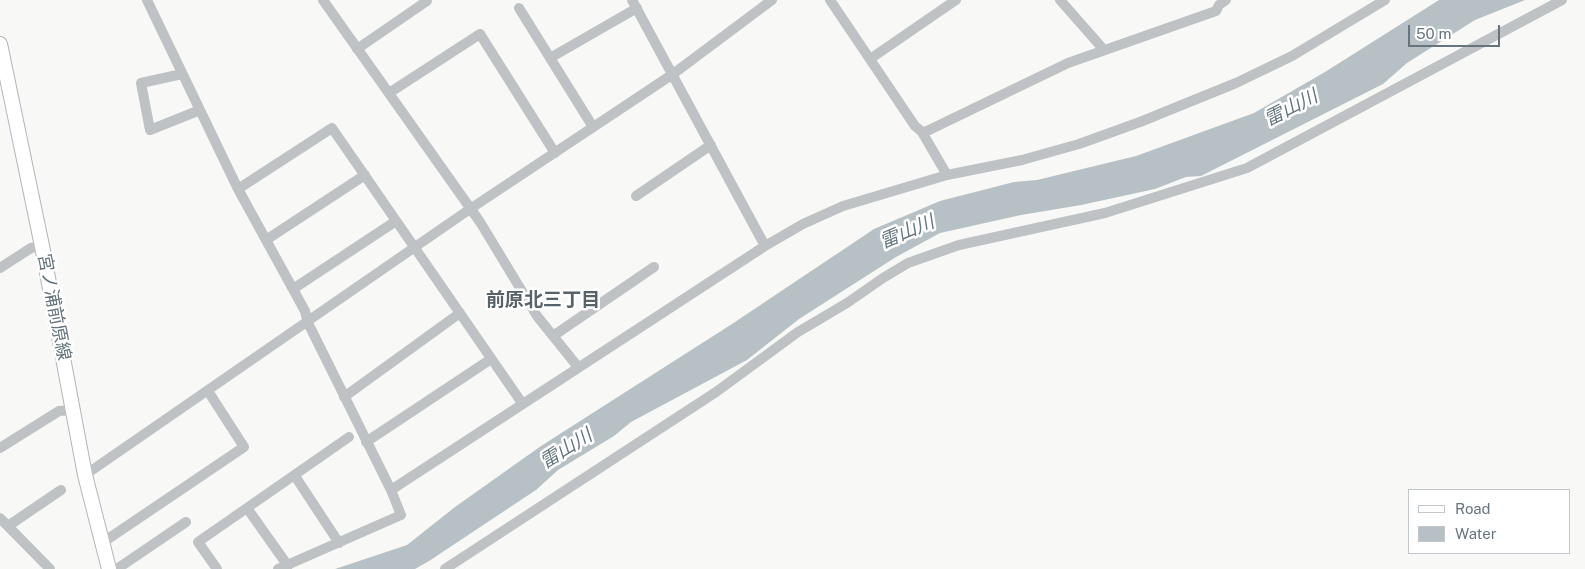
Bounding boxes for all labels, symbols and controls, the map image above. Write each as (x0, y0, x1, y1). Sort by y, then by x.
scale bar (1410, 15, 1502, 47)
text: 50 m (1416, 25, 1451, 42)
water label: 雷山川 (1260, 85, 1322, 131)
water label: 雷山川 (876, 210, 938, 254)
street label: 宮ノ浦前原線 (33, 252, 75, 362)
district label: 前原北三丁目 (486, 289, 600, 311)
water label: 雷山川 (536, 424, 596, 474)
legend (1408, 489, 1570, 554)
text: Road (1455, 500, 1491, 517)
text: Water (1455, 525, 1497, 542)

